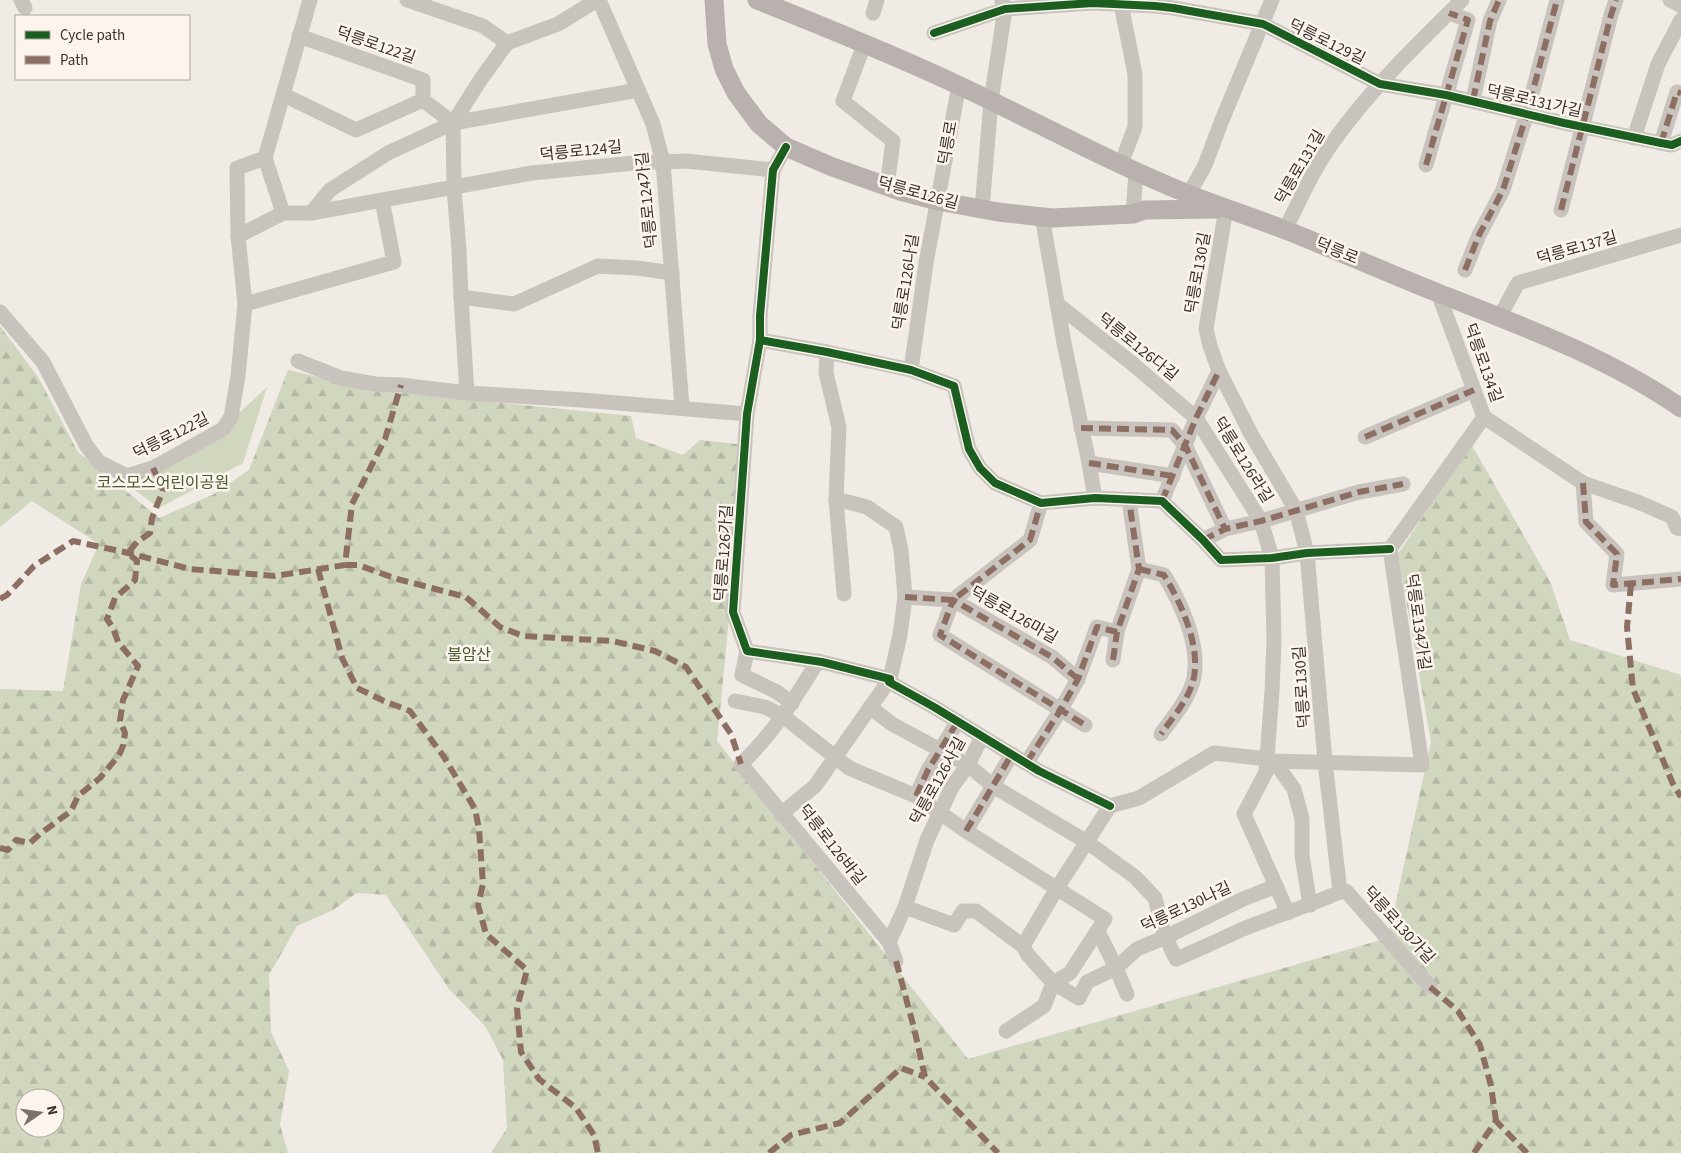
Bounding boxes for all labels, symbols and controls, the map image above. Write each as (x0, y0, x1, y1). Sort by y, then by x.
street label: 덕릉로129길 (1285, 14, 1369, 70)
legend (15, 15, 190, 80)
street label: 덕릉로122길 (333, 21, 419, 69)
text: Cycle path (60, 25, 125, 46)
text: Path (60, 50, 88, 71)
street label: 덕릉로131가길 (1484, 79, 1584, 123)
street label: 덕릉로 (933, 119, 963, 167)
street label: 덕릉로131길 (1270, 126, 1330, 208)
street label: 덕릉로124길 (539, 136, 623, 166)
street label: 덕릉로124가길 (631, 150, 663, 250)
street label: 덕릉로126길 (875, 172, 961, 214)
street label: 덕릉로137길 (1534, 226, 1620, 270)
street label: 덕릉로130길 (1180, 230, 1216, 316)
street label: 덕릉로126나길 (888, 232, 924, 332)
street label: 덕릉로 (1312, 233, 1362, 270)
street label: 덕릉로126다길 (1093, 308, 1183, 386)
street label: 덕릉로134길 (1459, 320, 1507, 406)
street label: 덕릉로122길 (129, 407, 213, 465)
street label: 덕릉로126라길 (1208, 413, 1278, 507)
park label: 코스모스어린이공원 (97, 472, 229, 494)
street label: 덕릉로126가길 (710, 504, 738, 602)
street label: 덕릉로134가길 (1400, 572, 1436, 672)
street label: 덕릉로126마길 (966, 581, 1062, 649)
park label: 불암산 (447, 644, 491, 666)
street label: 덕릉로130길 (1288, 645, 1316, 729)
street label: 덕릉로126사길 (905, 733, 971, 829)
street label: 덕릉로126바길 (793, 800, 871, 890)
street label: 덕릉로130나길 (1137, 876, 1235, 938)
street label: 덕릉로130가길 (1358, 881, 1440, 969)
north arrow (15, 1088, 65, 1138)
text: N (41, 1104, 62, 1117)

